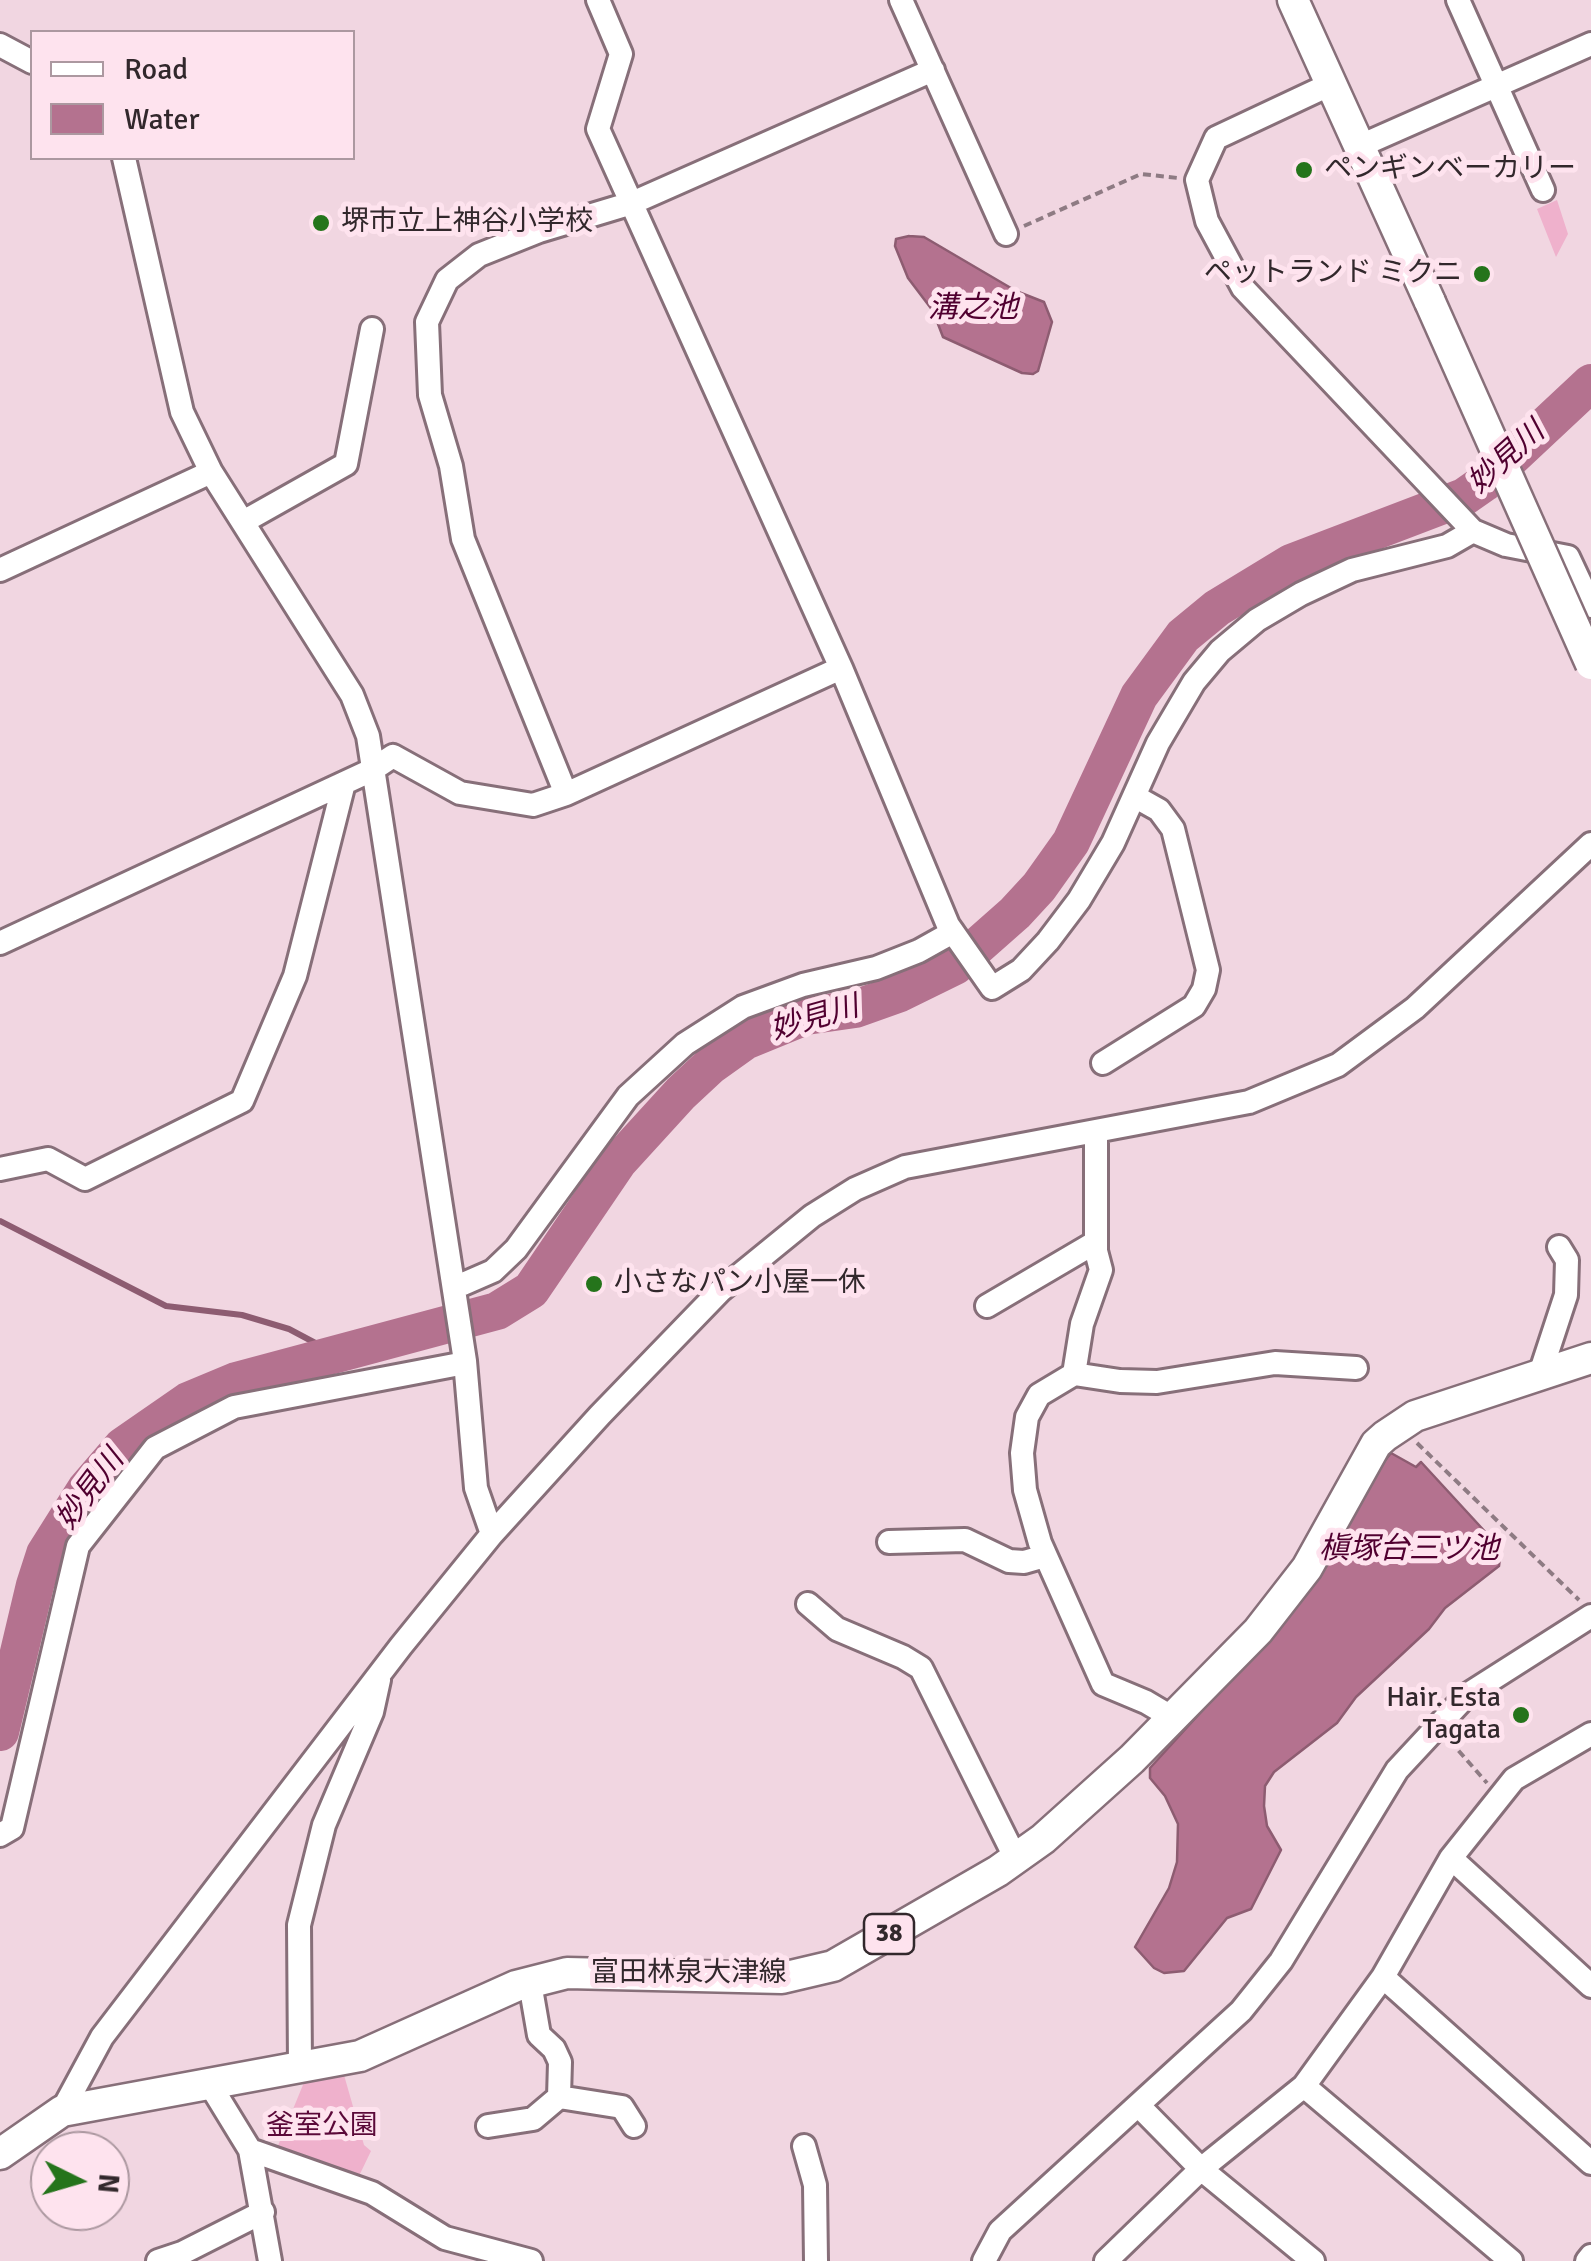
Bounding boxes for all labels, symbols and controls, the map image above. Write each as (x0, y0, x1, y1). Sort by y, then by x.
legend (30, 30, 355, 160)
text: Road (124, 51, 188, 88)
text: Water (124, 101, 200, 138)
place label: ペンギンベーカリー (1324, 153, 1576, 187)
marker: ペンギンベーカリー (1293, 159, 1315, 181)
place label: 堺市立上神谷小学校 (341, 206, 593, 240)
marker: 堺市立上神谷小学校 (310, 212, 332, 234)
place label: ペットランド ミクニ (1204, 257, 1462, 291)
marker: ペットランド ミクニ (1471, 263, 1493, 285)
water label: 溝之池 (928, 291, 1018, 327)
water label: 妙見川 (1462, 415, 1552, 501)
water label: 妙見川 (767, 989, 863, 1049)
place label: 小さなパン小屋一休 (614, 1267, 866, 1301)
marker: 小さなパン小屋一休 (583, 1273, 605, 1295)
water label: 妙見川 (50, 1443, 132, 1537)
water label: 槇塚台三ツ池 (1319, 1532, 1499, 1568)
place label: Hair. Esta Tagata (1386, 1682, 1501, 1748)
marker: Hair. Esta Tagata (1510, 1704, 1532, 1726)
road number: 38 (864, 1914, 914, 1954)
street label: 富田林泉大津線 (591, 1957, 787, 1991)
park label: 釜室公園 (266, 2110, 378, 2144)
north arrow (30, 2131, 130, 2231)
text: N (90, 2172, 126, 2195)

